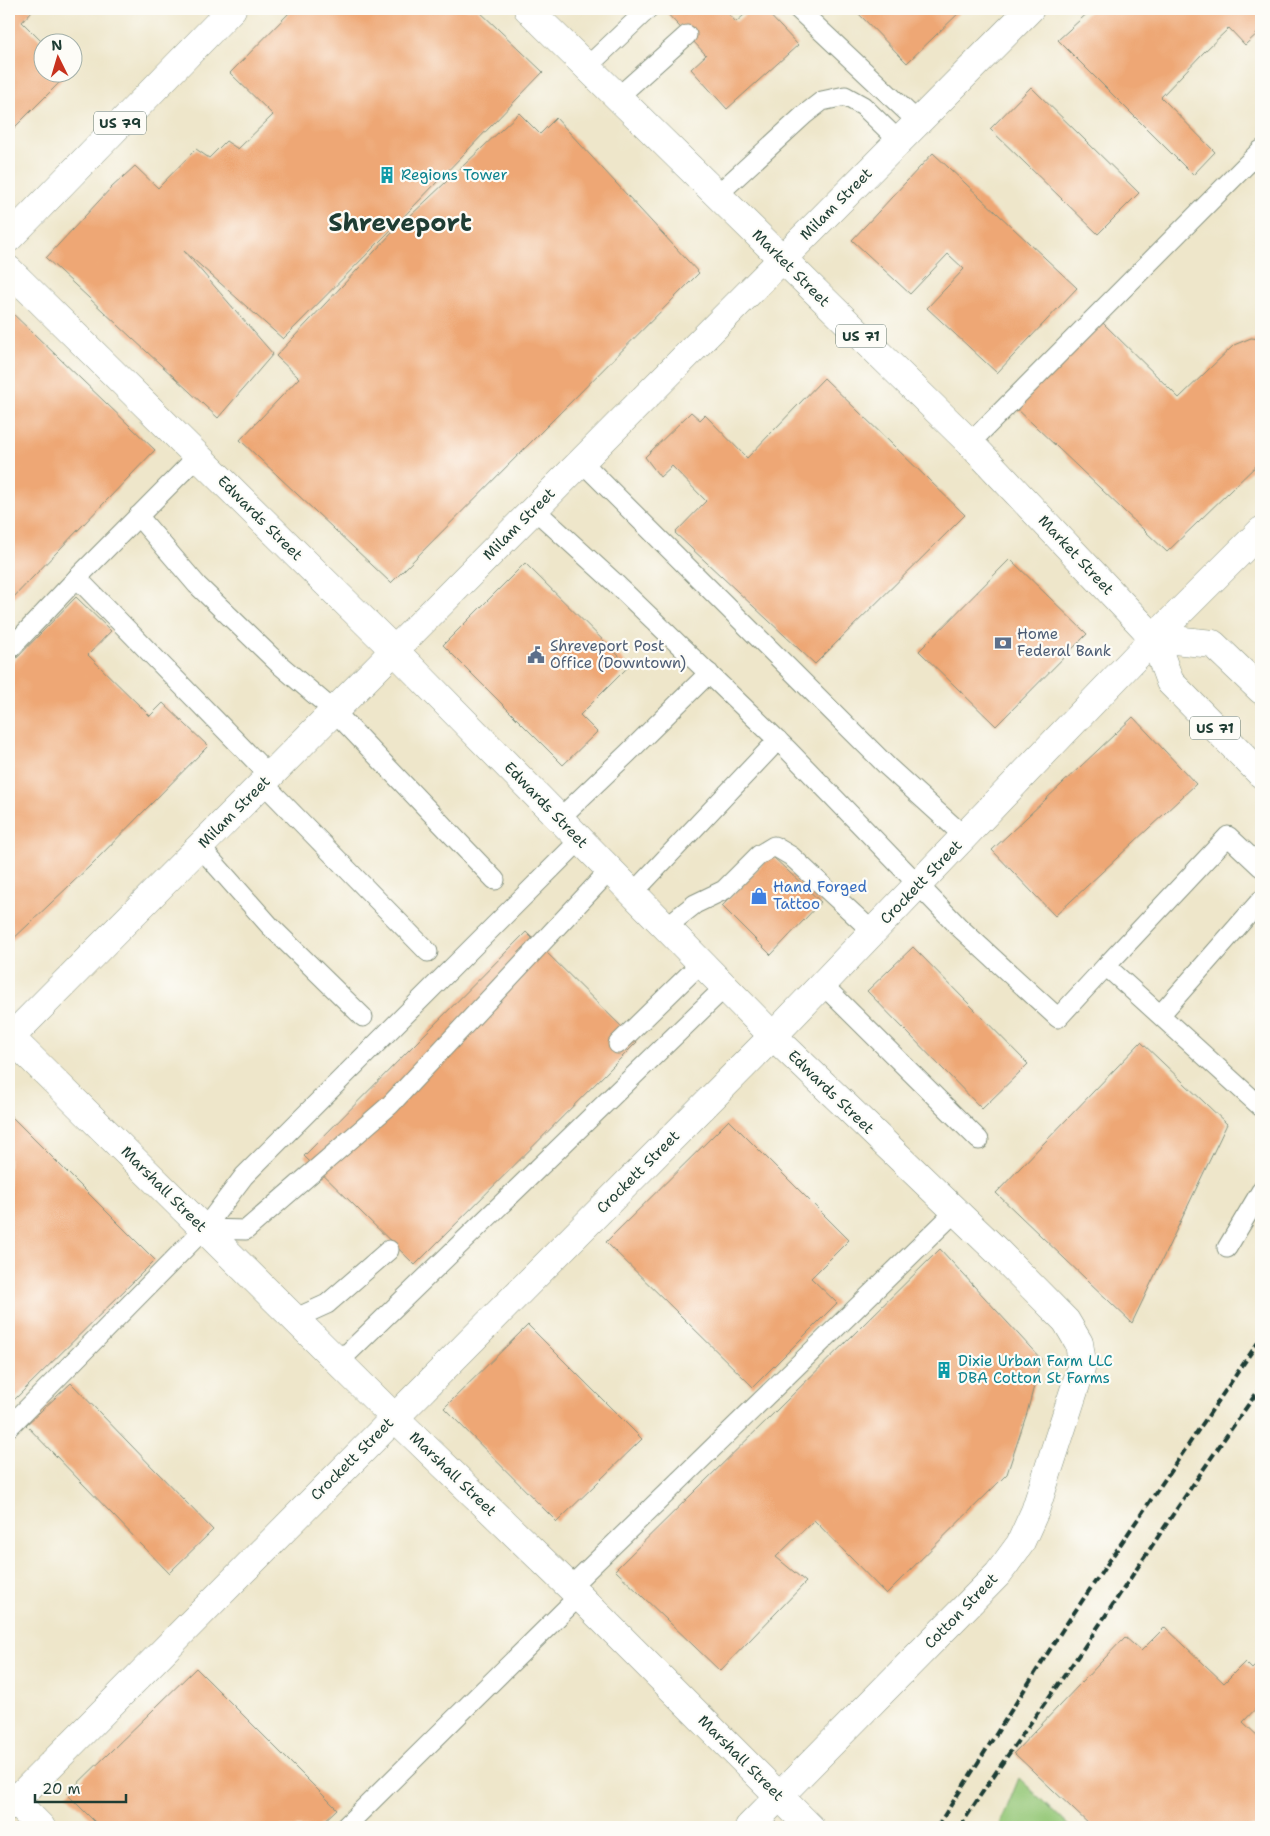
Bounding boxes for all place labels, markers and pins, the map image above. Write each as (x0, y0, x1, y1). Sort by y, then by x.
building icon: Regions Tower (377, 165, 397, 185)
place label: Regions Tower (401, 165, 508, 185)
place label: Home Federal Bank (1017, 624, 1111, 661)
bank icon: Home Federal Bank (993, 633, 1013, 653)
place label: Shreveport Post Office (Downtown) (550, 636, 686, 673)
public building icon: Shreveport Post Office (Downtown) (526, 645, 546, 665)
place label: Hand Forged Tattoo (773, 877, 867, 914)
shop icon: Hand Forged Tattoo (749, 886, 769, 906)
place label: Dixie Urban Farm LLC DBA Cotton St Farms (958, 1351, 1113, 1388)
building icon: Dixie Urban Farm LLC DBA Cotton St Farms (934, 1360, 954, 1380)

